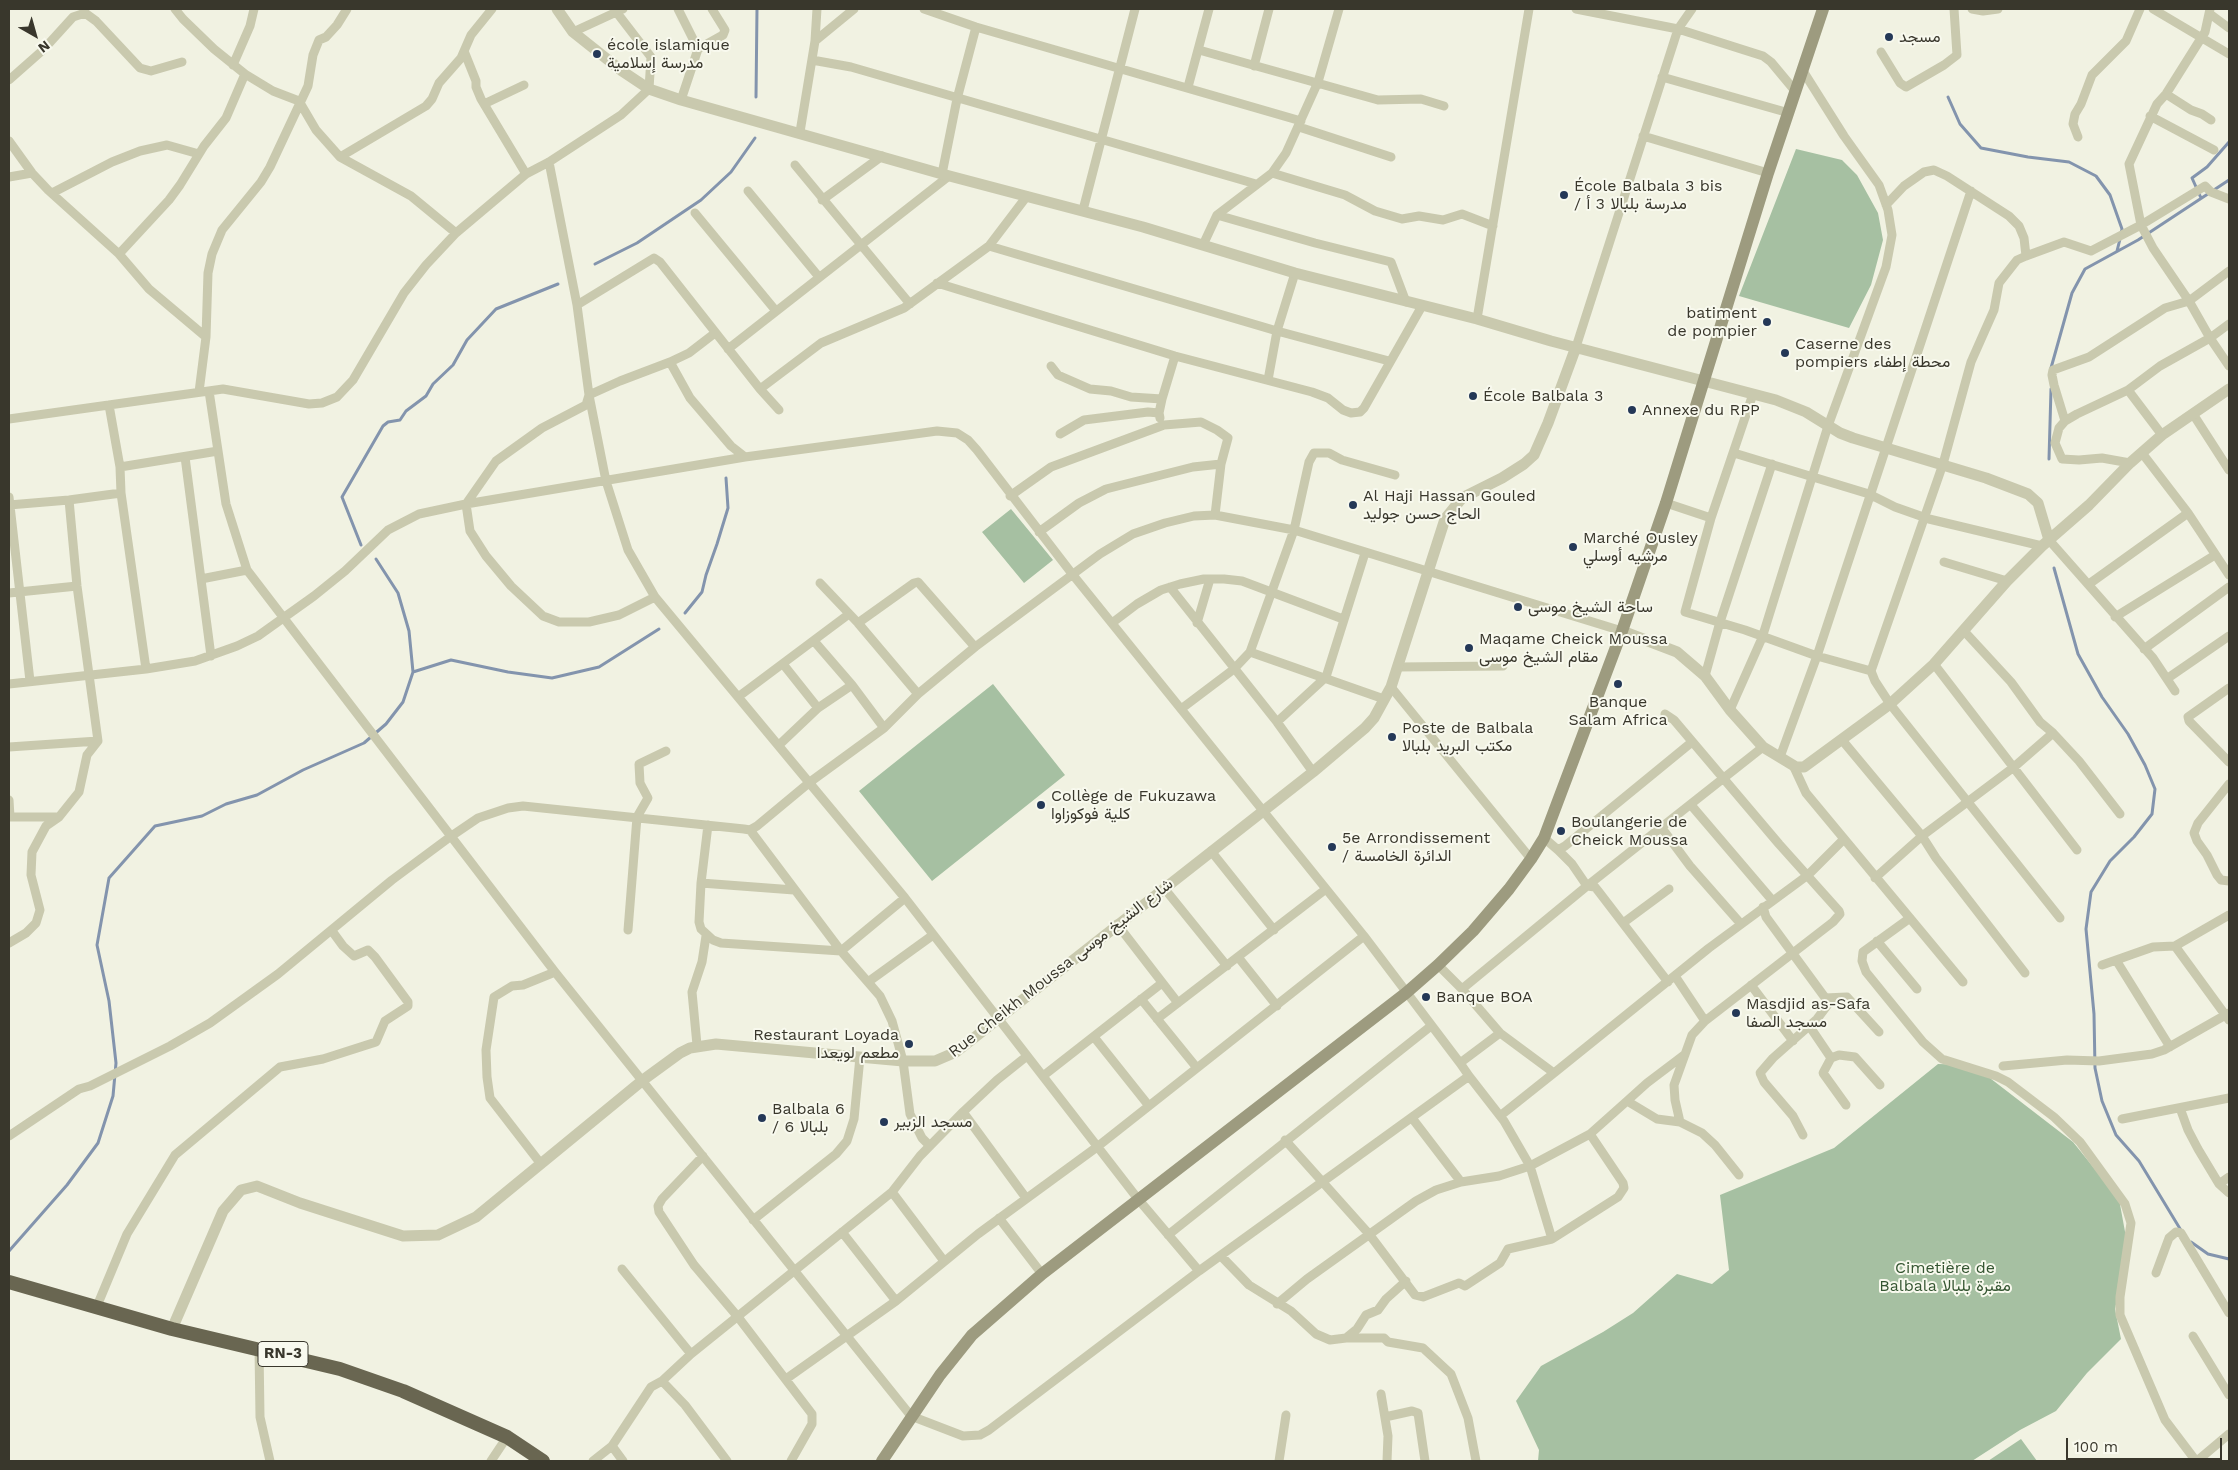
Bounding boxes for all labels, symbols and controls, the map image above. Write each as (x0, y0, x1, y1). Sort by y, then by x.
north arrow (10, 10, 60, 60)
place label: مسجد (1899, 27, 1940, 47)
marker: مسجد (1883, 31, 1895, 43)
place label: école islamique مدرسة إسلامية (607, 35, 730, 73)
text: N (35, 37, 53, 56)
marker: école islamique مدرسة إسلامية (591, 48, 603, 60)
place label: École Balbala 3 bis / مدرسة بلبالا 3 أ (1574, 176, 1722, 214)
marker: École Balbala 3 bis / مدرسة بلبالا 3 أ (1558, 189, 1570, 201)
place label: batiment de pompier (1667, 303, 1757, 341)
marker: batiment de pompier (1761, 316, 1773, 328)
place label: Caserne des pompiers محطة إطفاء (1795, 334, 1950, 372)
marker: Caserne des pompiers محطة إطفاء (1779, 347, 1791, 359)
place label: École Balbala 3 (1483, 386, 1603, 406)
marker: École Balbala 3 (1467, 390, 1479, 402)
place label: Annexe du RPP (1642, 400, 1760, 420)
marker: Annexe du RPP (1626, 404, 1638, 416)
place label: Al Haji Hassan Gouled الحاج حسن جوليد (1363, 486, 1536, 524)
marker: Al Haji Hassan Gouled الحاج حسن جوليد (1347, 499, 1359, 511)
place label: Marché Ousley مرشيه أوسلي (1583, 528, 1698, 566)
marker: Marché Ousley مرشيه أوسلي (1567, 541, 1579, 553)
place label: ساحة الشيخ موسى (1528, 597, 1653, 617)
marker: ساحة الشيخ موسى (1512, 601, 1524, 613)
place label: Maqame Cheick Moussa مقام الشيخ موسى (1479, 629, 1667, 667)
marker: Maqame Cheick Moussa مقام الشيخ موسى (1463, 642, 1475, 654)
marker: Banque Salam Africa (1612, 678, 1624, 690)
place label: Banque Salam Africa (1568, 692, 1668, 730)
place label: Poste de Balbala مكتب البريد بلبالا (1402, 718, 1533, 756)
marker: Poste de Balbala مكتب البريد بلبالا (1386, 731, 1398, 743)
place label: Collège de Fukuzawa كلية فوكوزاوا (1051, 786, 1216, 824)
marker: Collège de Fukuzawa كلية فوكوزاوا (1035, 799, 1047, 811)
place label: Boulangerie de Cheick Moussa (1571, 812, 1688, 850)
marker: Boulangerie de Cheick Moussa (1555, 825, 1567, 837)
place label: 5e Arrondissement / الدائرة الخامسة (1342, 828, 1490, 866)
marker: 5e Arrondissement / الدائرة الخامسة (1326, 841, 1338, 853)
street label: Rue Cheikh Moussa شارع الشيخ موسى (945, 874, 1177, 1062)
place label: Banque BOA (1436, 987, 1533, 1007)
marker: Banque BOA (1420, 991, 1432, 1003)
place label: Masdjid as-Safa مسجد الصفا (1746, 994, 1870, 1032)
marker: Masdjid as-Safa مسجد الصفا (1730, 1007, 1742, 1019)
place label: Restaurant Loyada مطعم لويعدا (753, 1025, 899, 1063)
marker: Restaurant Loyada مطعم لويعدا (903, 1038, 915, 1050)
place label: Balbala 6 / بلبالا 6 (772, 1099, 845, 1137)
marker: Balbala 6 / بلبالا 6 (756, 1112, 768, 1124)
place label: مسجد الزبير (894, 1112, 972, 1132)
marker: مسجد الزبير (878, 1116, 890, 1128)
park label: Cimetière de Balbala مقبرة بلبالا (1879, 1258, 2011, 1296)
road number: RN-3 (258, 1342, 308, 1366)
scale bar (2068, 1428, 2224, 1460)
text: 100 m (2074, 1438, 2118, 1456)

